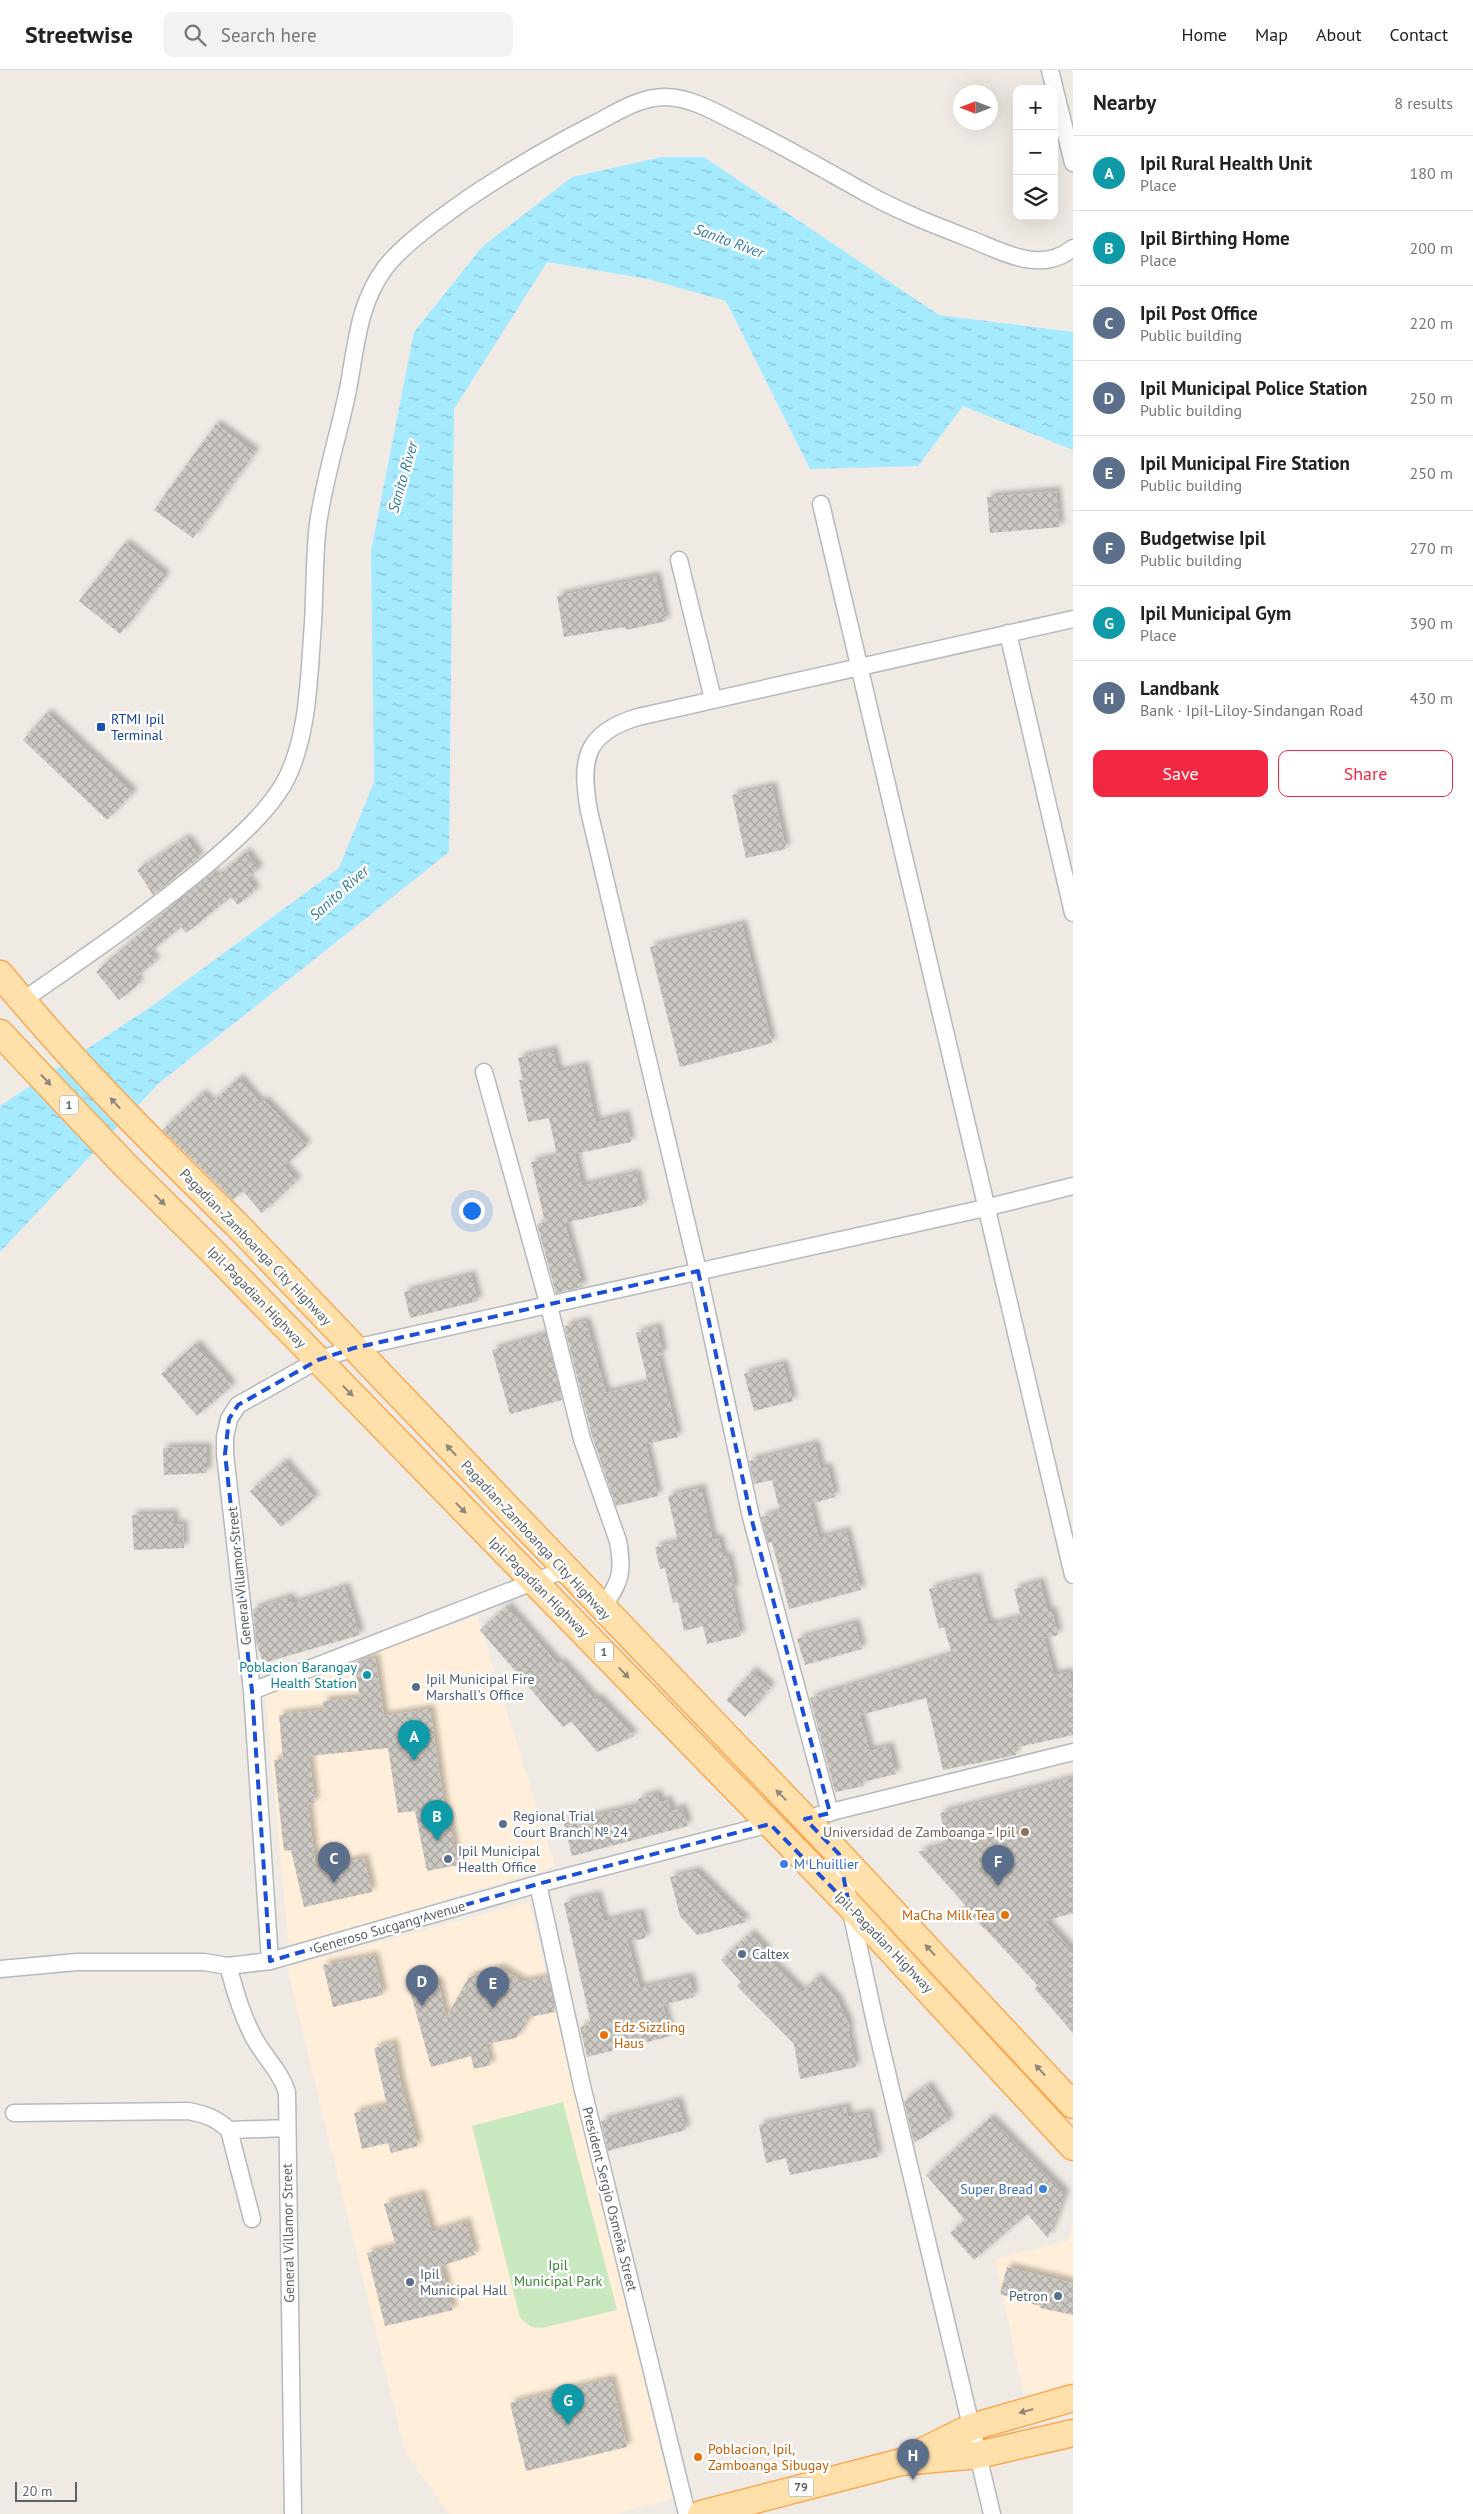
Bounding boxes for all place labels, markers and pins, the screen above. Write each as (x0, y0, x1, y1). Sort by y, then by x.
place label: RTMI Ipil Terminal (111, 710, 165, 744)
marker: RTMI Ipil Terminal (95, 721, 107, 733)
place label: Poblacion Barangay Health Station (239, 1658, 357, 1692)
marker: Poblacion Barangay Health Station (361, 1669, 373, 1681)
place label: Ipil Municipal Fire Marshall's Office (426, 1670, 535, 1704)
marker: Ipil Municipal Fire Marshall's Office (410, 1681, 422, 1693)
pin: A (398, 1720, 430, 1761)
pin: B (421, 1800, 453, 1841)
place label: Regional Trial Court Branch № 24 (513, 1807, 628, 1841)
marker: Regional Trial Court Branch № 24 (497, 1818, 509, 1830)
place label: Universidad de Zamboanga - Ipil (823, 1823, 1015, 1841)
marker: Universidad de Zamboanga - Ipil (1019, 1826, 1031, 1838)
pin: C (318, 1842, 350, 1883)
place label: Ipil Municipal Health Office (458, 1842, 540, 1876)
pin: F (982, 1845, 1014, 1886)
marker: Ipil Municipal Health Office (442, 1853, 454, 1865)
place label: M Lhuillier (794, 1855, 859, 1873)
marker: M Lhuillier (778, 1858, 790, 1870)
place label: MaCha Milk Tea (902, 1906, 995, 1924)
marker: MaCha Milk Tea (999, 1909, 1011, 1921)
place label: Caltex (752, 1945, 789, 1963)
marker: Caltex (736, 1948, 748, 1960)
pin: D (406, 1965, 438, 2006)
pin: E (477, 1967, 509, 2008)
place label: Edz Sizzling Haus (614, 2018, 685, 2052)
marker: Edz Sizzling Haus (598, 2029, 610, 2041)
place label: Super Bread (960, 2180, 1033, 2198)
marker: Super Bread (1037, 2183, 1049, 2195)
place label: Ipil Municipal Hall (420, 2265, 507, 2299)
marker: Ipil Municipal Hall (404, 2276, 416, 2288)
place label: Petron (1009, 2287, 1048, 2305)
marker: Petron (1052, 2290, 1064, 2302)
pin: G (552, 2384, 584, 2425)
pin: H (897, 2439, 929, 2480)
place label: Poblacion, Ipil, Zamboanga Sibugay (708, 2440, 829, 2474)
marker: Poblacion, Ipil, Zamboanga Sibugay (692, 2451, 704, 2463)

